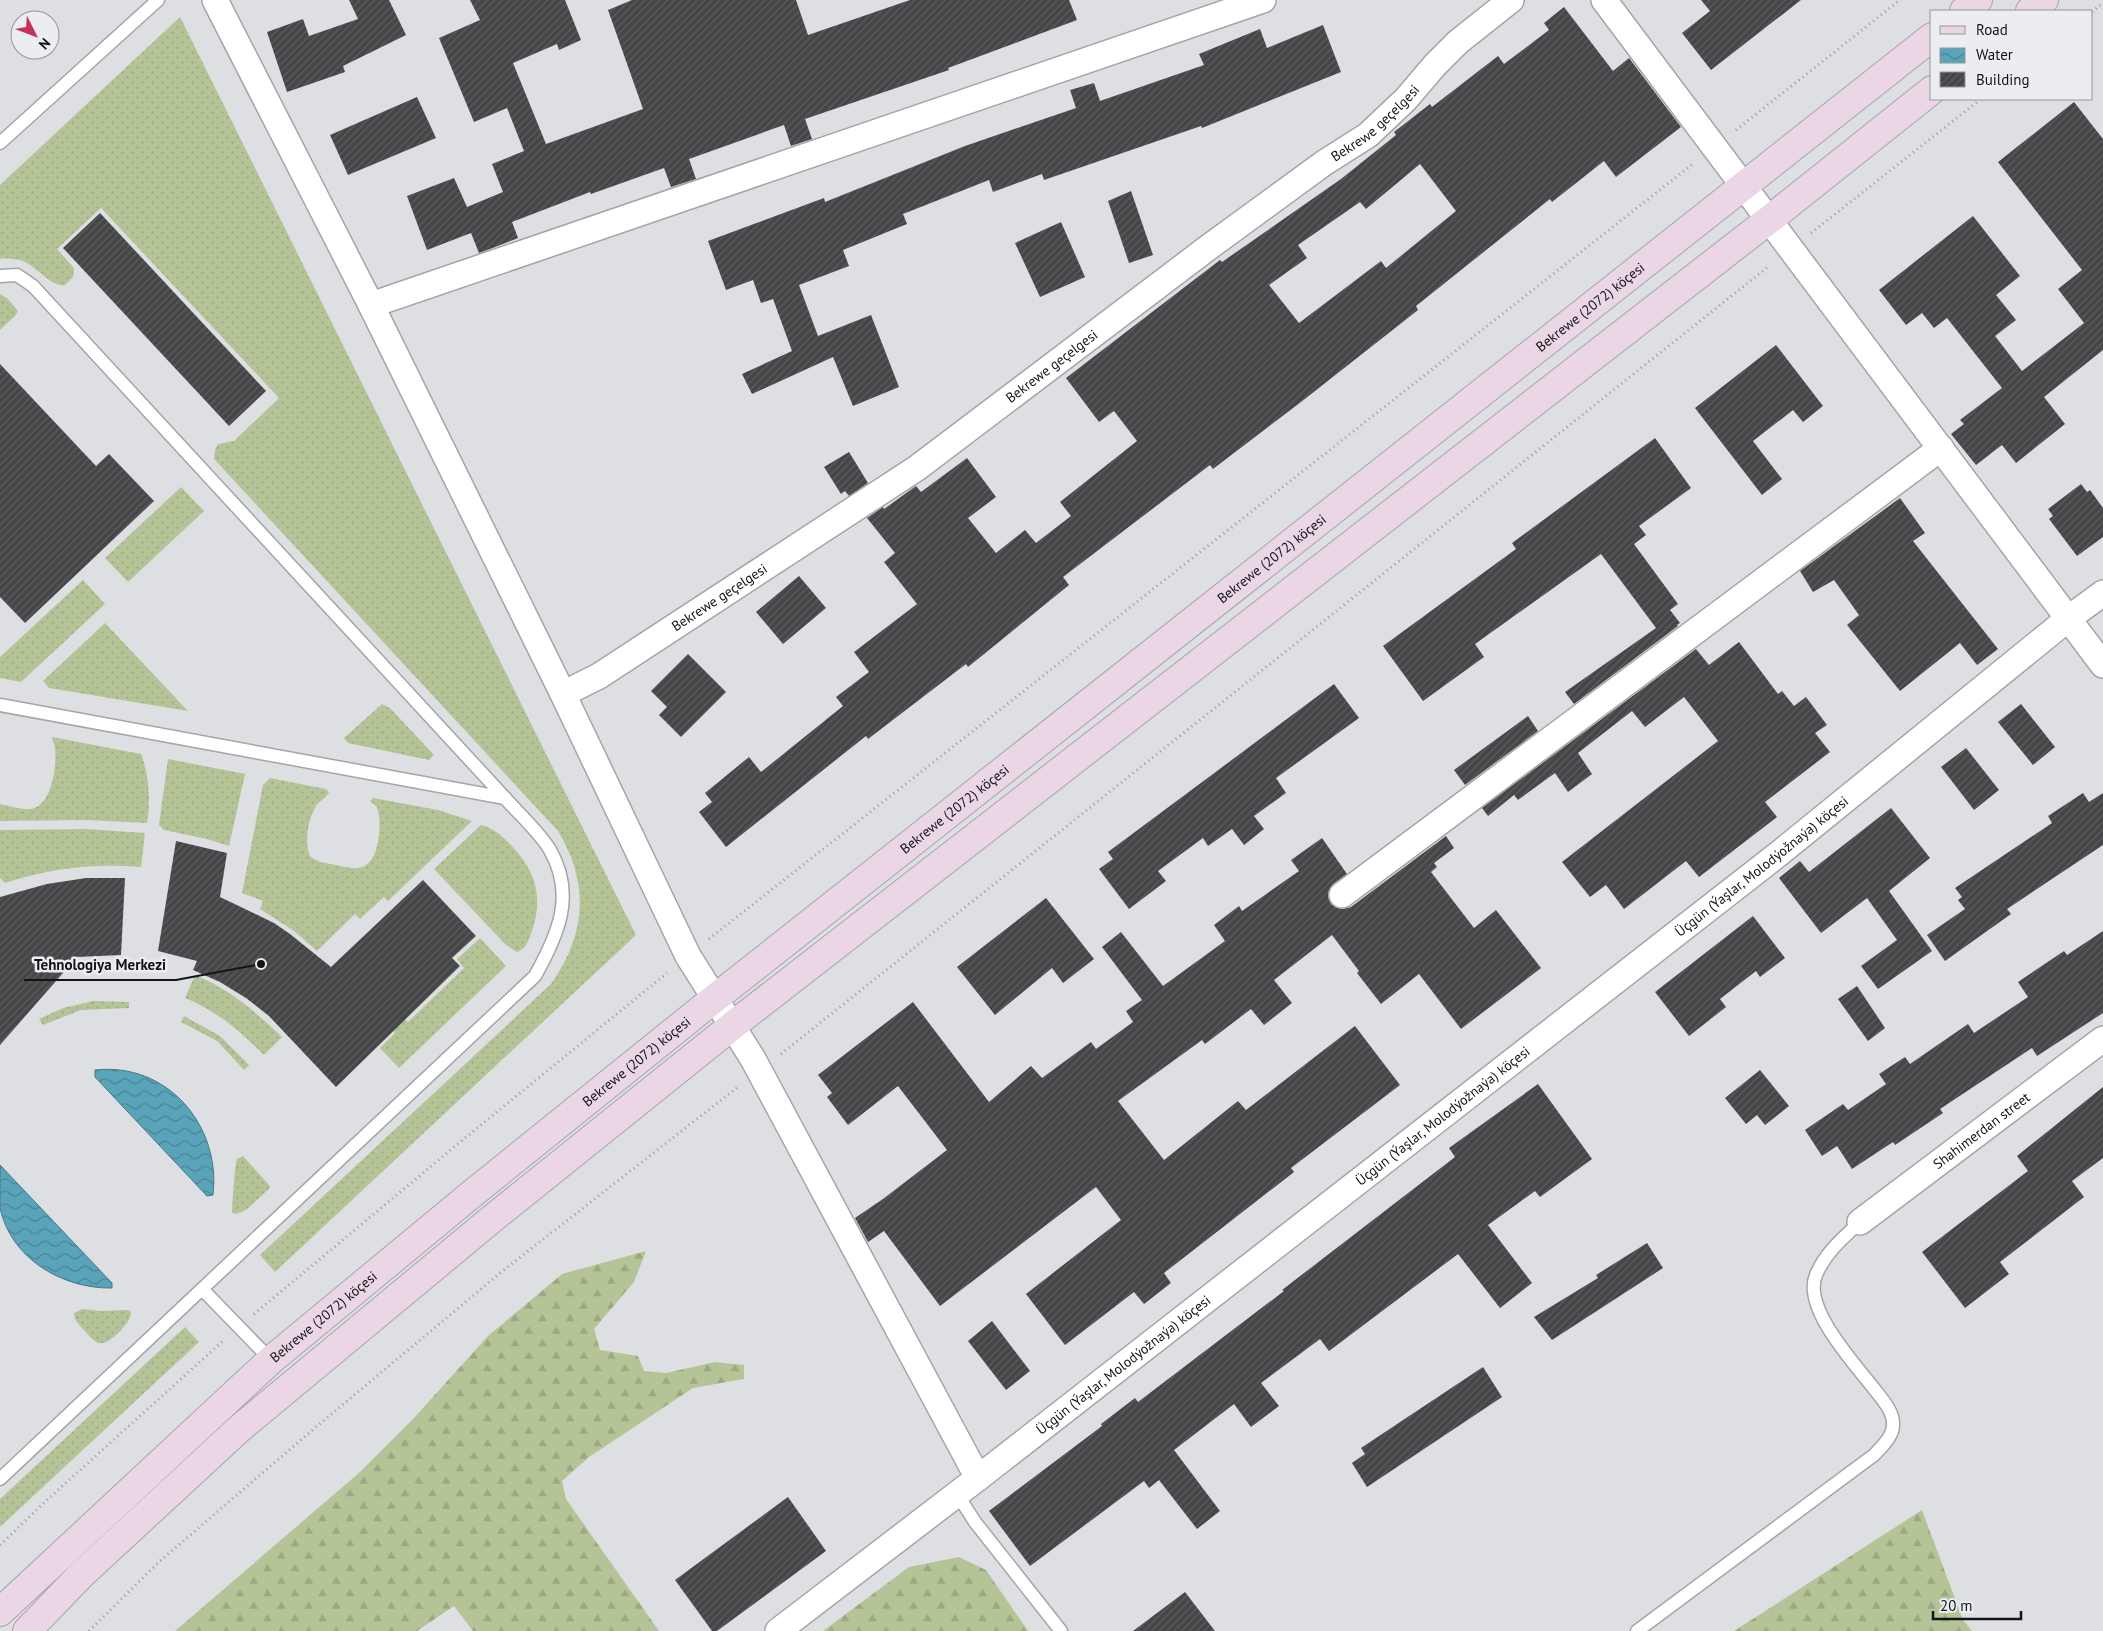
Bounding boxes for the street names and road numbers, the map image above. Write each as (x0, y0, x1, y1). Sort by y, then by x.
street label: Bekrewe geçelgesi (1327, 81, 1423, 165)
street label: Bekrewe (2072) köçesi (1532, 258, 1648, 356)
street label: Bekrewe geçelgesi (1002, 326, 1101, 407)
street label: Bekrewe (2072) köçesi (1213, 510, 1330, 607)
street label: Bekrewe geçelgesi (668, 559, 771, 635)
street label: Bekrewe (2072) köçesi (896, 761, 1013, 858)
street label: Üçgün (Ýaşlar, Molodýožnaýa) köçesi (1671, 792, 1852, 940)
street label: Bekrewe (2072) köçesi (579, 1012, 694, 1110)
street label: Üçgün (Ýaşlar, Molodýožnaýa) köçesi (1352, 1042, 1534, 1189)
street label: Shahimerdan street (1929, 1088, 2034, 1173)
street label: Bekrewe (2072) köçesi (266, 1267, 381, 1366)
street label: Üçgün (Ýaşlar, Molodýožnaýa) köçesi (1032, 1291, 1214, 1438)

